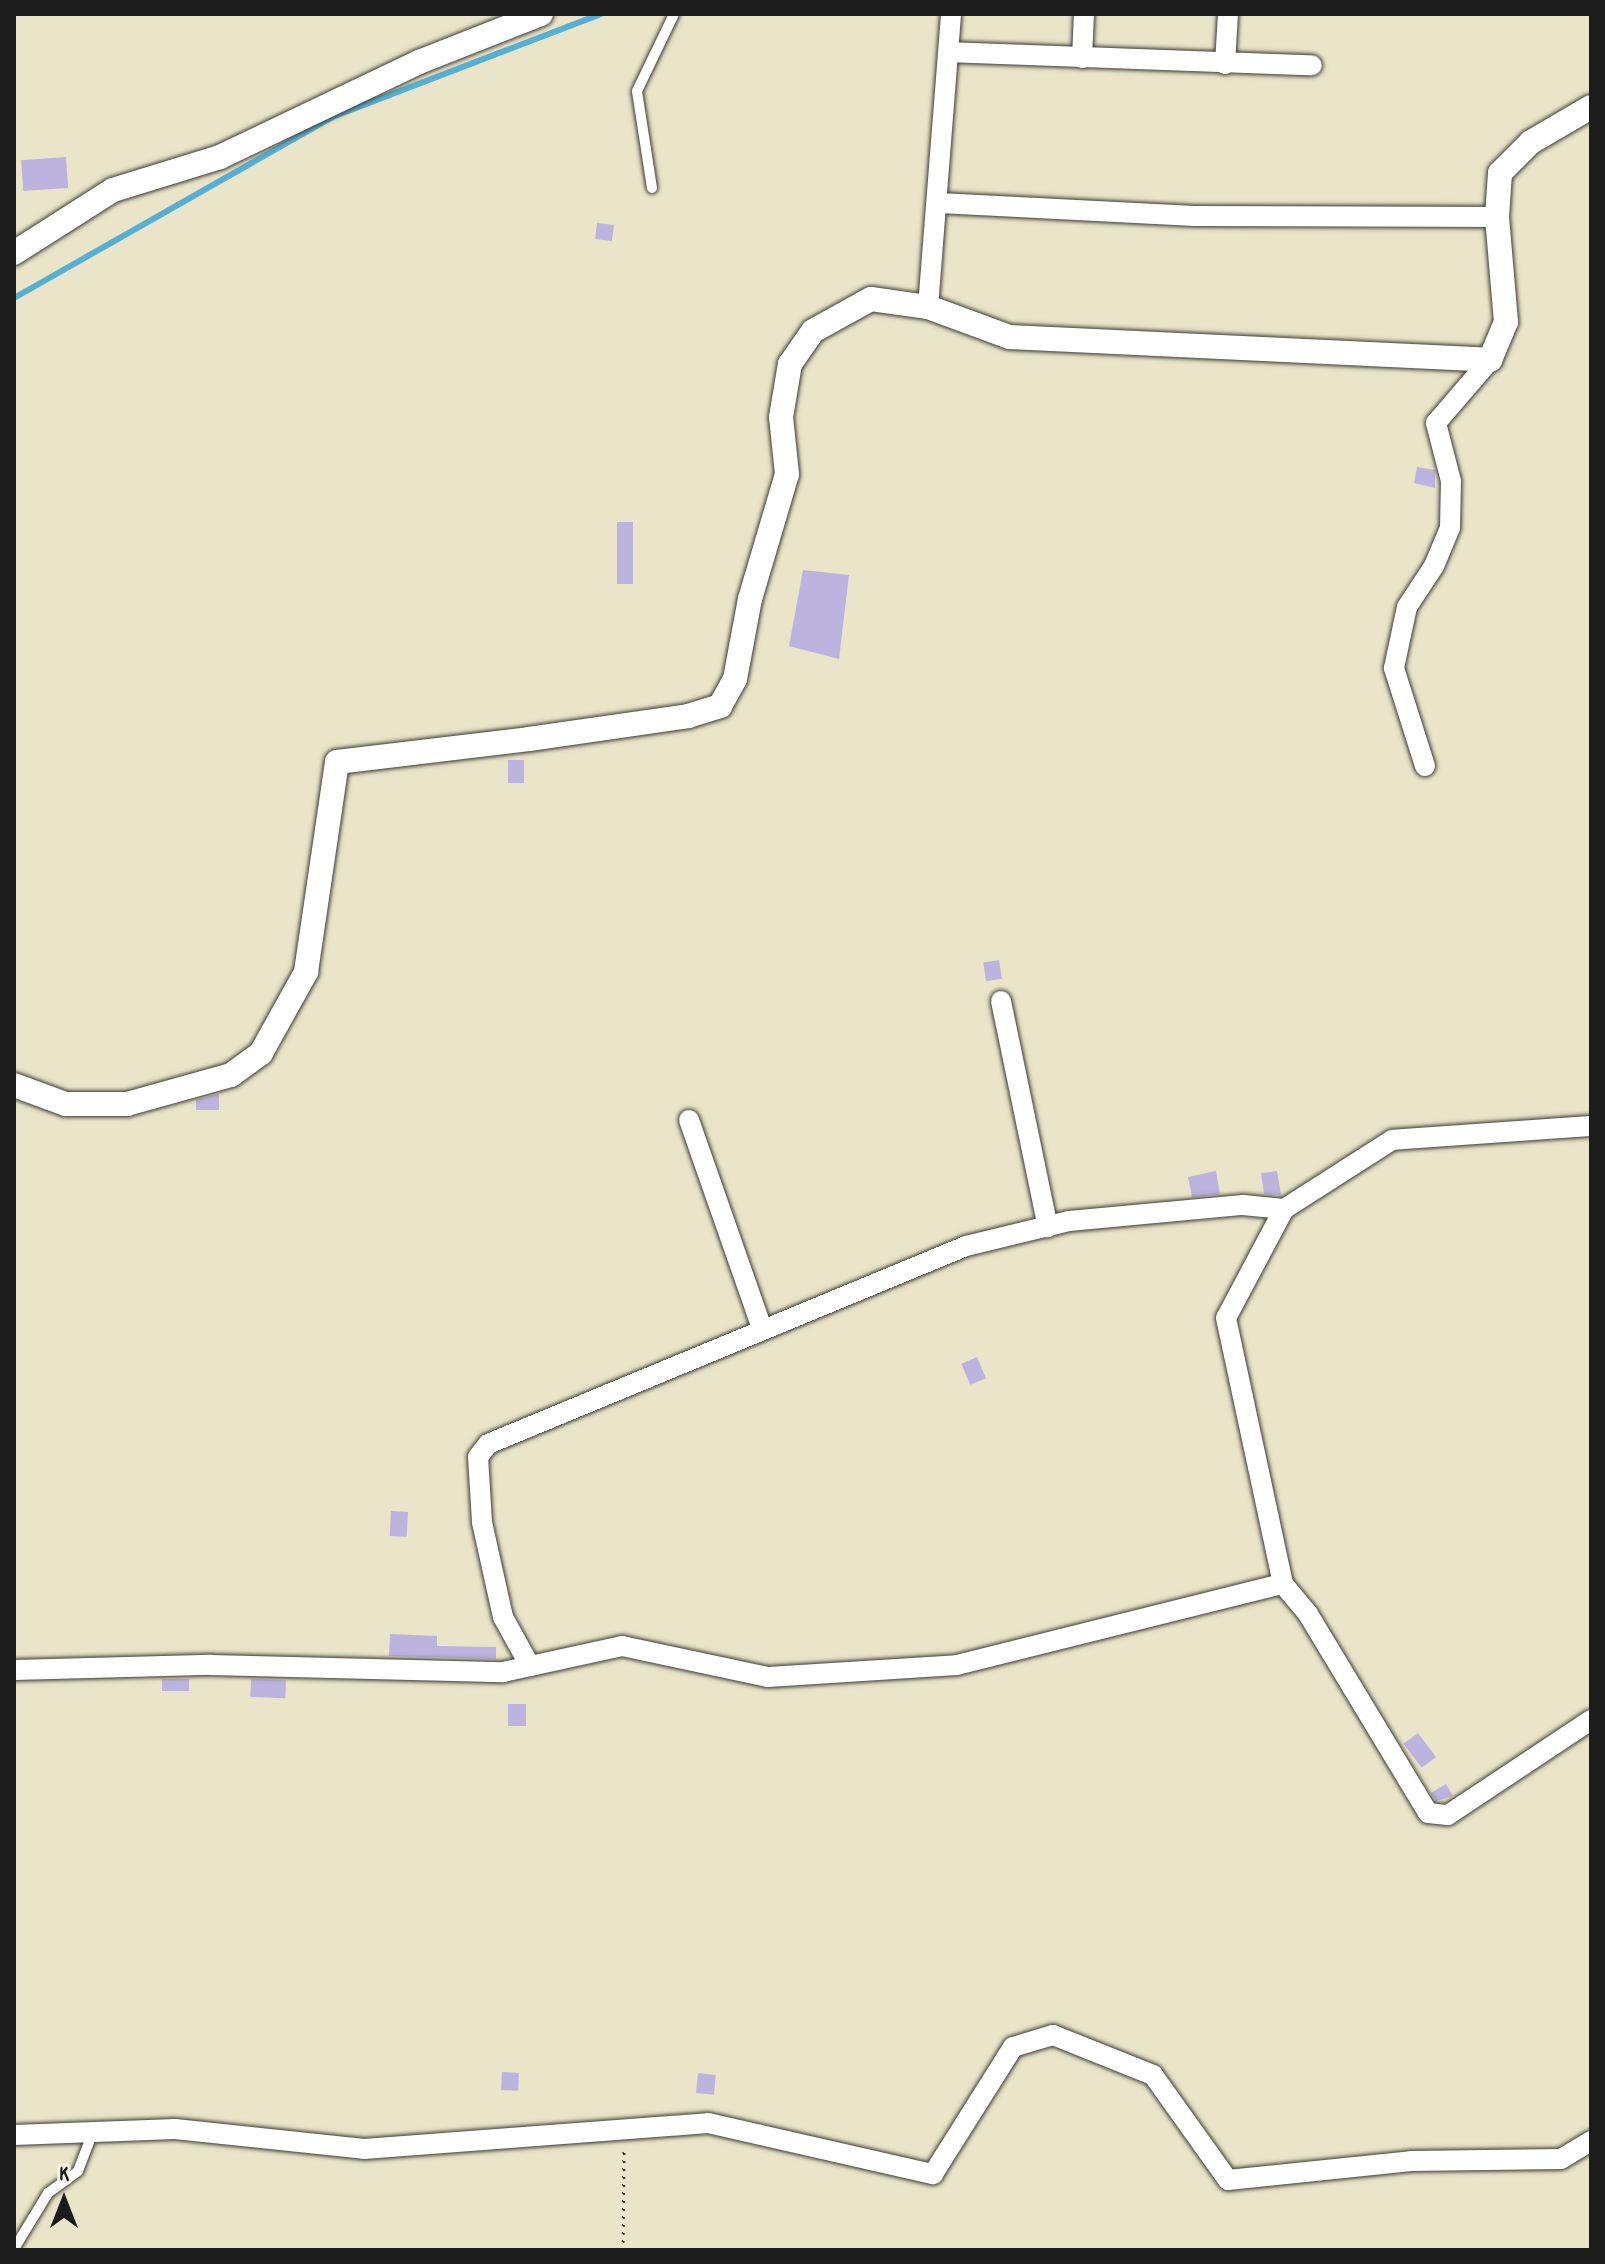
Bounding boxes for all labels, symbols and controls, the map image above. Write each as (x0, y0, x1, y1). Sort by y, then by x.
north arrow (24, 2160, 104, 2240)
text: K (59, 2160, 69, 2191)

